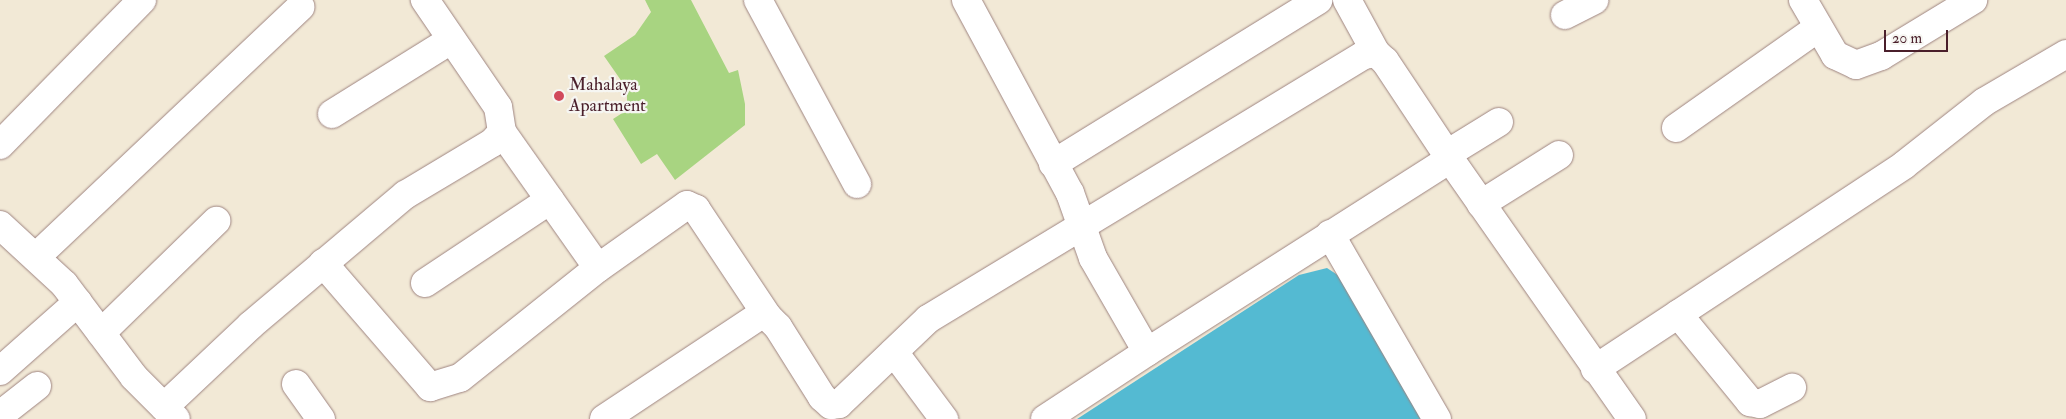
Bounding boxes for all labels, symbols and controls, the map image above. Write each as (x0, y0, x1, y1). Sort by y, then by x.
scale bar (1886, 20, 1950, 52)
text: 20 m (1892, 29, 1922, 48)
place label: Mahalaya Apartment (569, 75, 646, 118)
marker: Mahalaya Apartment (553, 90, 565, 102)

